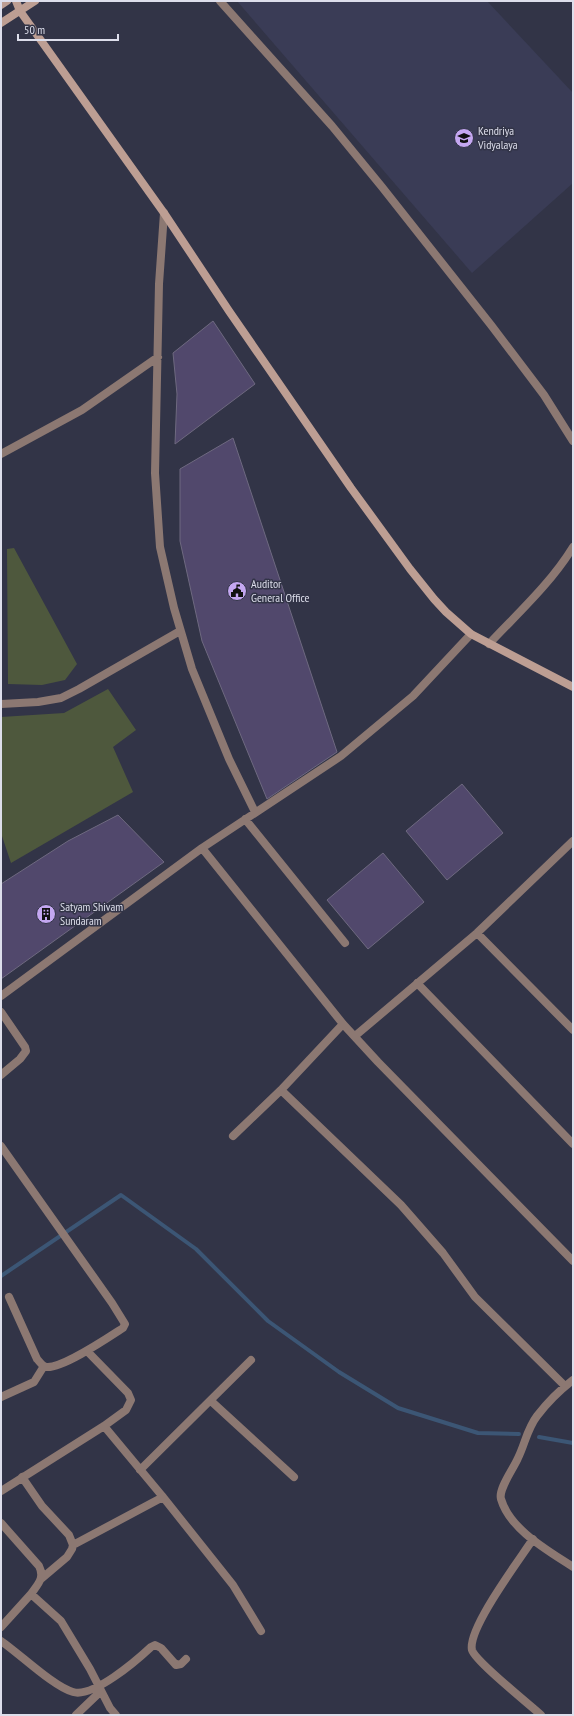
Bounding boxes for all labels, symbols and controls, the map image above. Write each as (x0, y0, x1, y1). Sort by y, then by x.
scale bar (18, 16, 118, 42)
text: 50 m (24, 22, 45, 37)
place label: Kendriya Vidyalaya (477, 123, 518, 152)
school or university icon: Kendriya Vidyalaya (453, 127, 475, 149)
place label: Auditor General Office (251, 576, 309, 605)
public building icon: Auditor General Office (226, 580, 248, 602)
place label: Satyam Shivam Sundaram (60, 899, 123, 928)
building icon: Satyam Shivam Sundaram (35, 903, 57, 925)

